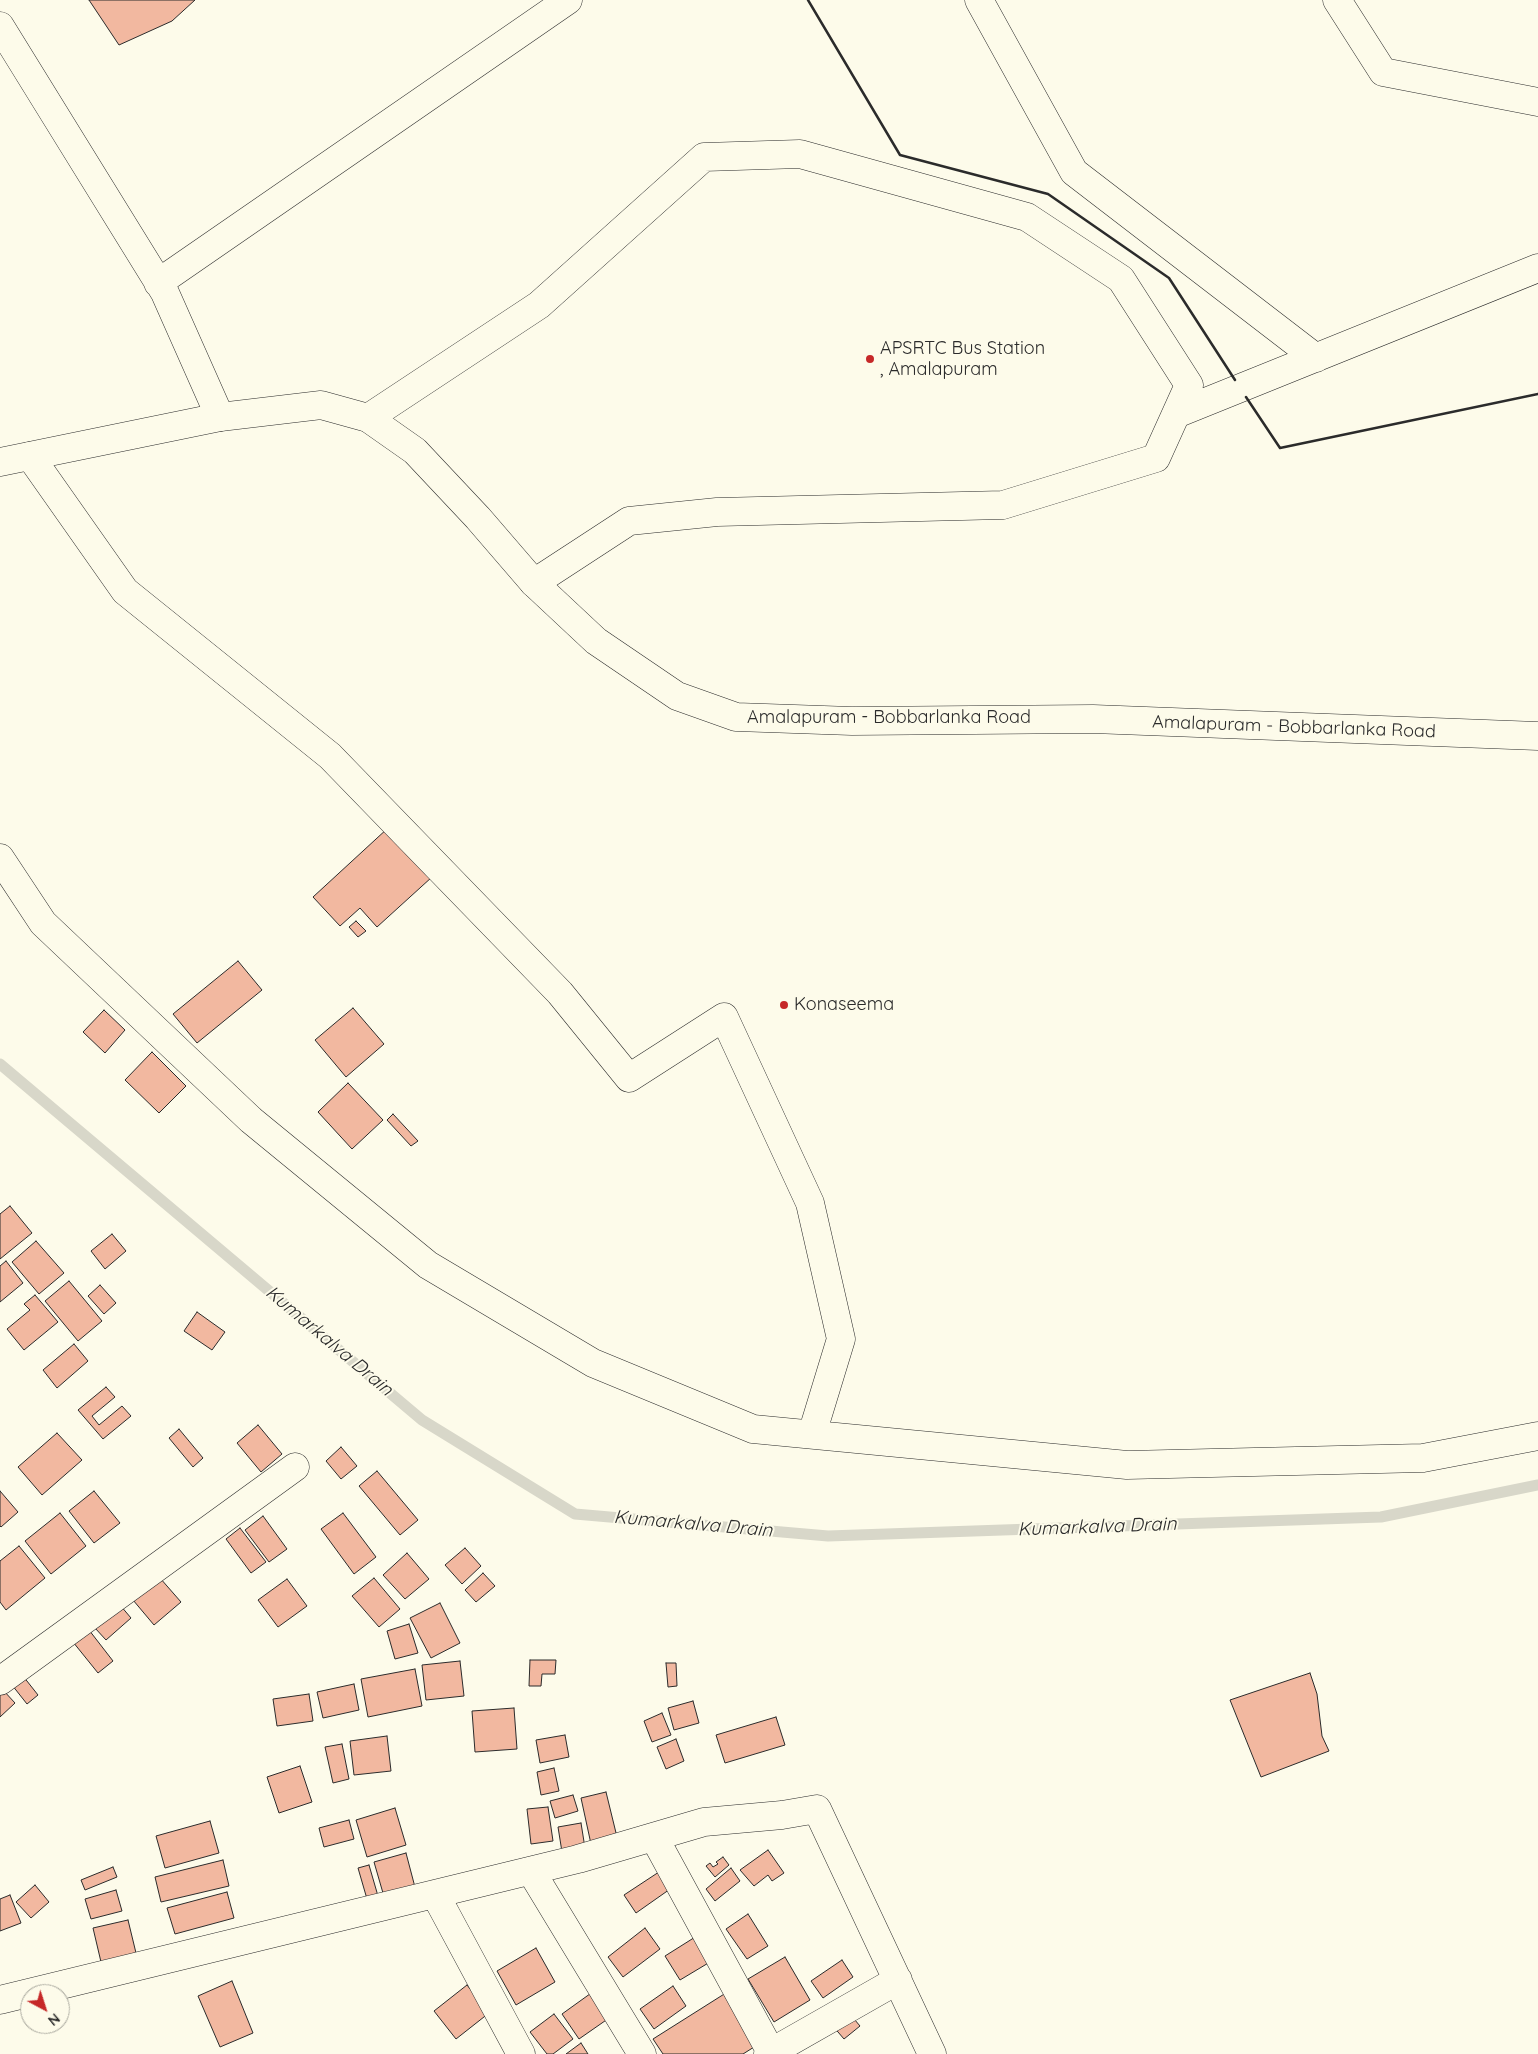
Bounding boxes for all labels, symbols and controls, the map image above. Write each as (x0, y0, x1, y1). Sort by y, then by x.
place label: APSRTC Bus Station , Amalapuram (880, 338, 1045, 380)
marker: APSRTC Bus Station , Amalapuram (864, 353, 876, 365)
street label: Amalapuram - Bobbarlanka Road (747, 707, 1031, 729)
street label: Amalapuram - Bobbarlanka Road (1152, 711, 1436, 743)
place label: Konaseema (794, 994, 894, 1016)
marker: Konaseema (778, 999, 790, 1011)
water label: Kumarkalva Drain (261, 1281, 397, 1401)
water label: Kumarkalva Drain (613, 1506, 773, 1542)
water label: Kumarkalva Drain (1017, 1513, 1177, 1541)
north arrow (20, 1984, 70, 2034)
text: N (44, 2010, 64, 2030)

